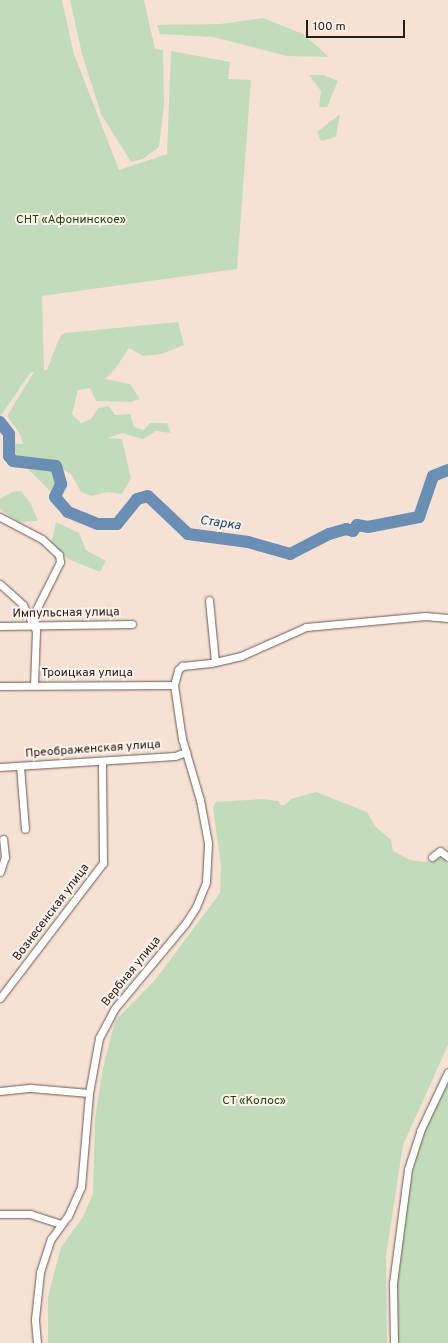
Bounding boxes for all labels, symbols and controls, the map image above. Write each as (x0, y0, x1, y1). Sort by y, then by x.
scale bar (308, 12, 407, 38)
text: 100 m (313, 19, 346, 35)
park label: СНТ «Афонинское» (16, 214, 126, 228)
water label: Старка (198, 513, 242, 535)
street label: Импульсная улица (12, 606, 120, 622)
street label: Троицкая улица (41, 667, 133, 681)
street label: Преображенская улица (25, 738, 161, 762)
street label: Вознесенская улица (11, 862, 93, 964)
street label: Вербная улица (99, 934, 165, 1010)
park label: СТ «Колос» (222, 1095, 286, 1109)

